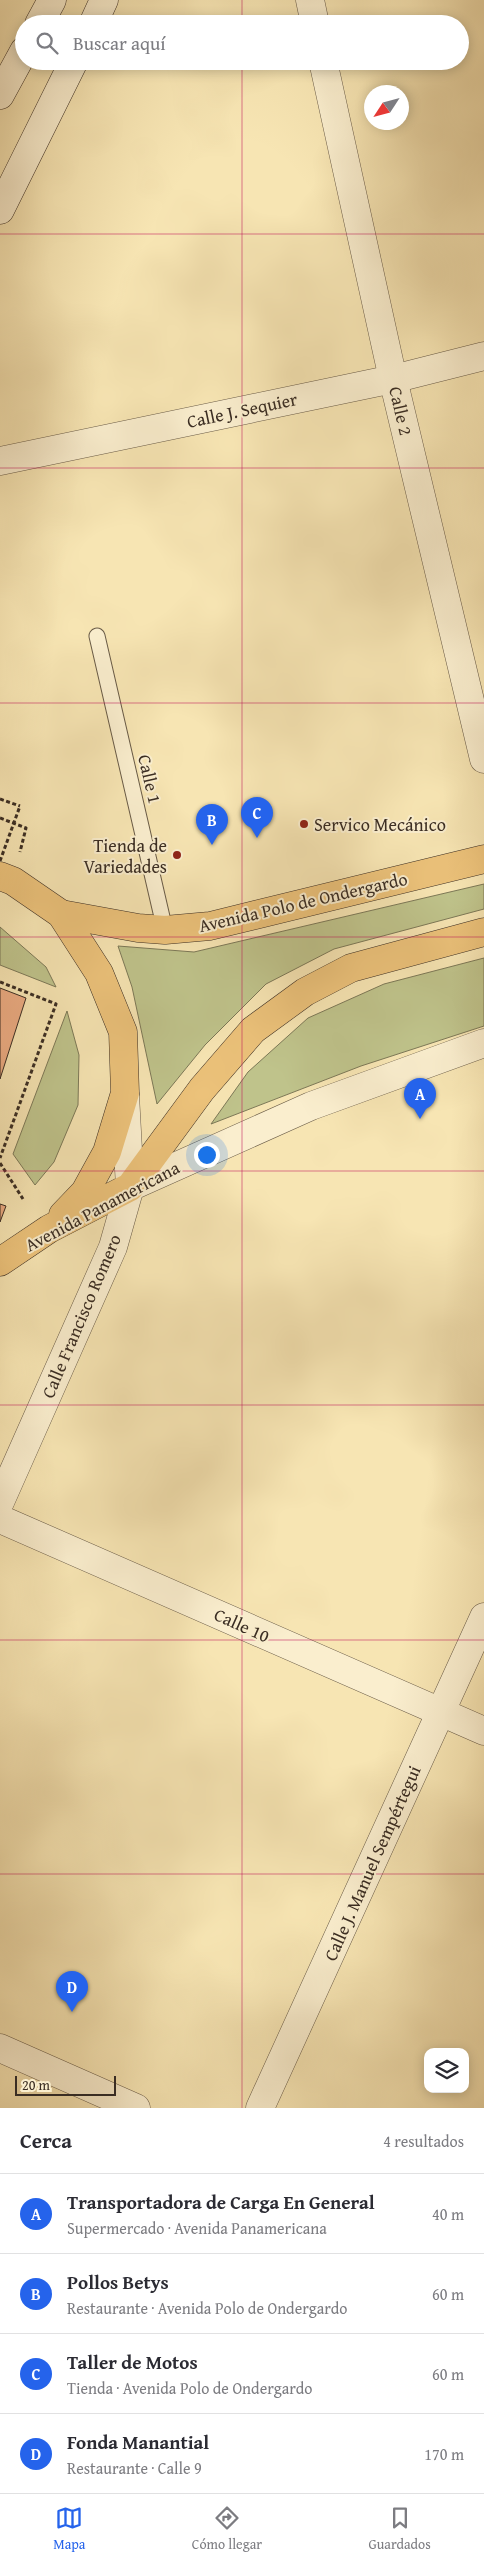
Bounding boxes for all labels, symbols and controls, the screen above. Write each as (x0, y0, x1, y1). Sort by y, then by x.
search box (15, 15, 469, 70)
icon: search (33, 29, 61, 57)
text: Buscar aquí (73, 29, 166, 57)
north arrow (364, 85, 409, 130)
street label: Calle 2 (382, 384, 420, 438)
street label: Calle J. Sequier (184, 385, 300, 435)
street label: Calle 1 (131, 752, 169, 806)
pin: C (241, 797, 273, 838)
pin: B (196, 804, 228, 845)
place label: Servico Mecánico (314, 811, 446, 838)
marker: Servico Mecánico (298, 818, 310, 830)
place label: Tienda de Variedades (84, 832, 167, 880)
marker: Tienda de Variedades (171, 849, 183, 861)
street label: Avenida Polo de Ondergardo (196, 865, 410, 939)
pin: A (404, 1078, 436, 1119)
your location (194, 1142, 220, 1168)
street label: Avenida Panamericana (20, 1154, 185, 1258)
street label: Calle Francisco Romero (34, 1230, 128, 1402)
street label: Calle 10 (210, 1601, 274, 1649)
street label: Calle J. Manuel Sempértegui (317, 1761, 427, 1965)
pin: D (56, 1971, 88, 2012)
map controls (424, 2048, 469, 2093)
button: layers (424, 2048, 469, 2093)
scale bar (15, 2073, 116, 2096)
text: 20 m (22, 2075, 50, 2095)
text: Cerca (20, 2125, 72, 2156)
text: 4 resultados (383, 2129, 464, 2153)
text: Transportadora de Carga En General (67, 2188, 375, 2216)
text: A (31, 2202, 41, 2226)
text: 40 m (432, 2202, 464, 2226)
text: Supermercado · Avenida Panamericana (67, 2216, 327, 2240)
text: Pollos Betys (67, 2268, 169, 2296)
text: B (31, 2282, 41, 2306)
text: 60 m (432, 2282, 464, 2306)
text: Restaurante · Avenida Polo de Ondergardo (67, 2296, 347, 2320)
text: Taller de Motos (67, 2348, 198, 2376)
text: C (31, 2362, 41, 2386)
text: 60 m (432, 2362, 464, 2386)
text: Tienda · Avenida Polo de Ondergardo (67, 2376, 312, 2400)
text: Fonda Manantial (67, 2428, 209, 2456)
text: D (31, 2442, 41, 2466)
text: 170 m (424, 2442, 464, 2466)
text: Restaurante · Calle 9 (67, 2456, 202, 2480)
tab: Mapa (53, 2504, 85, 2554)
tab: Cómo llegar (192, 2504, 262, 2554)
tab: Guardados (368, 2504, 431, 2554)

